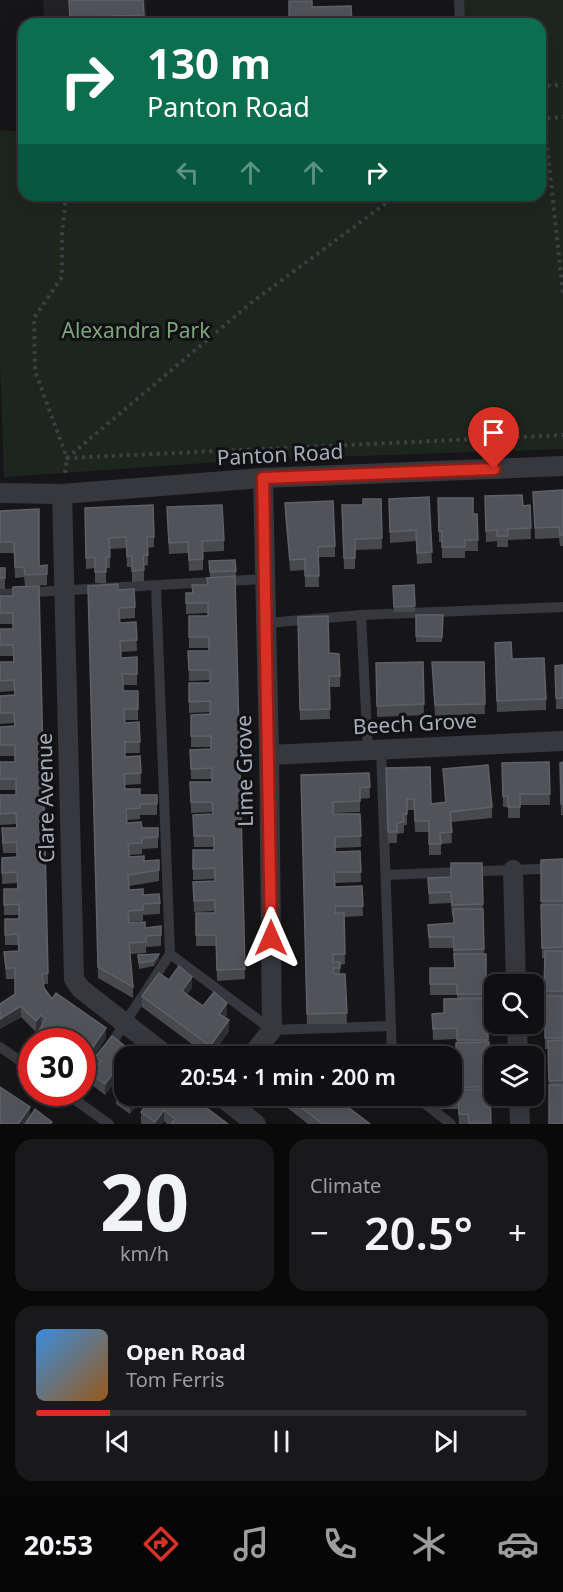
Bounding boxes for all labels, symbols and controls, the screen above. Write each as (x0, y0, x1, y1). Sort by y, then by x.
text: 130 m (147, 34, 271, 91)
icon: right (48, 42, 126, 120)
text: Panton Road (147, 88, 310, 125)
icon: left (171, 156, 204, 189)
icon: ahead (234, 156, 267, 189)
icon: ahead (297, 156, 330, 189)
icon: right (360, 156, 393, 189)
park label: Alexandra Park (62, 316, 211, 344)
pin (468, 407, 519, 469)
icon: arrive (477, 416, 510, 449)
street label: Panton Road (216, 437, 344, 471)
street label: Beech Grove (352, 706, 478, 740)
street label: Lime Grove (229, 715, 259, 827)
street label: Clare Avenue (30, 733, 60, 863)
position arrow (239, 906, 303, 970)
map controls (484, 974, 544, 1106)
button: search (484, 974, 544, 1034)
speed limit sign: 30 (18, 1028, 96, 1106)
button: layers (484, 1046, 544, 1106)
text: 20:54 · 1 min · 200 m (180, 1061, 396, 1091)
text: 20 (100, 1148, 189, 1254)
text: Climate (310, 1172, 381, 1199)
text: 20.5° (364, 1202, 473, 1263)
text: − (310, 1210, 329, 1255)
text: + (508, 1210, 527, 1255)
text: km/h (120, 1240, 169, 1267)
text: Open Road (126, 1336, 246, 1366)
text: Tom Ferris (126, 1366, 225, 1393)
icon: previous (101, 1425, 134, 1458)
icon: pause (265, 1425, 298, 1458)
icon: next (429, 1425, 462, 1458)
icon: directions (140, 1523, 182, 1565)
icon: music (230, 1523, 272, 1565)
icon: phone (319, 1523, 361, 1565)
icon: climate (408, 1523, 450, 1565)
icon: car (497, 1523, 539, 1565)
text: 20:53 (24, 1526, 93, 1563)

